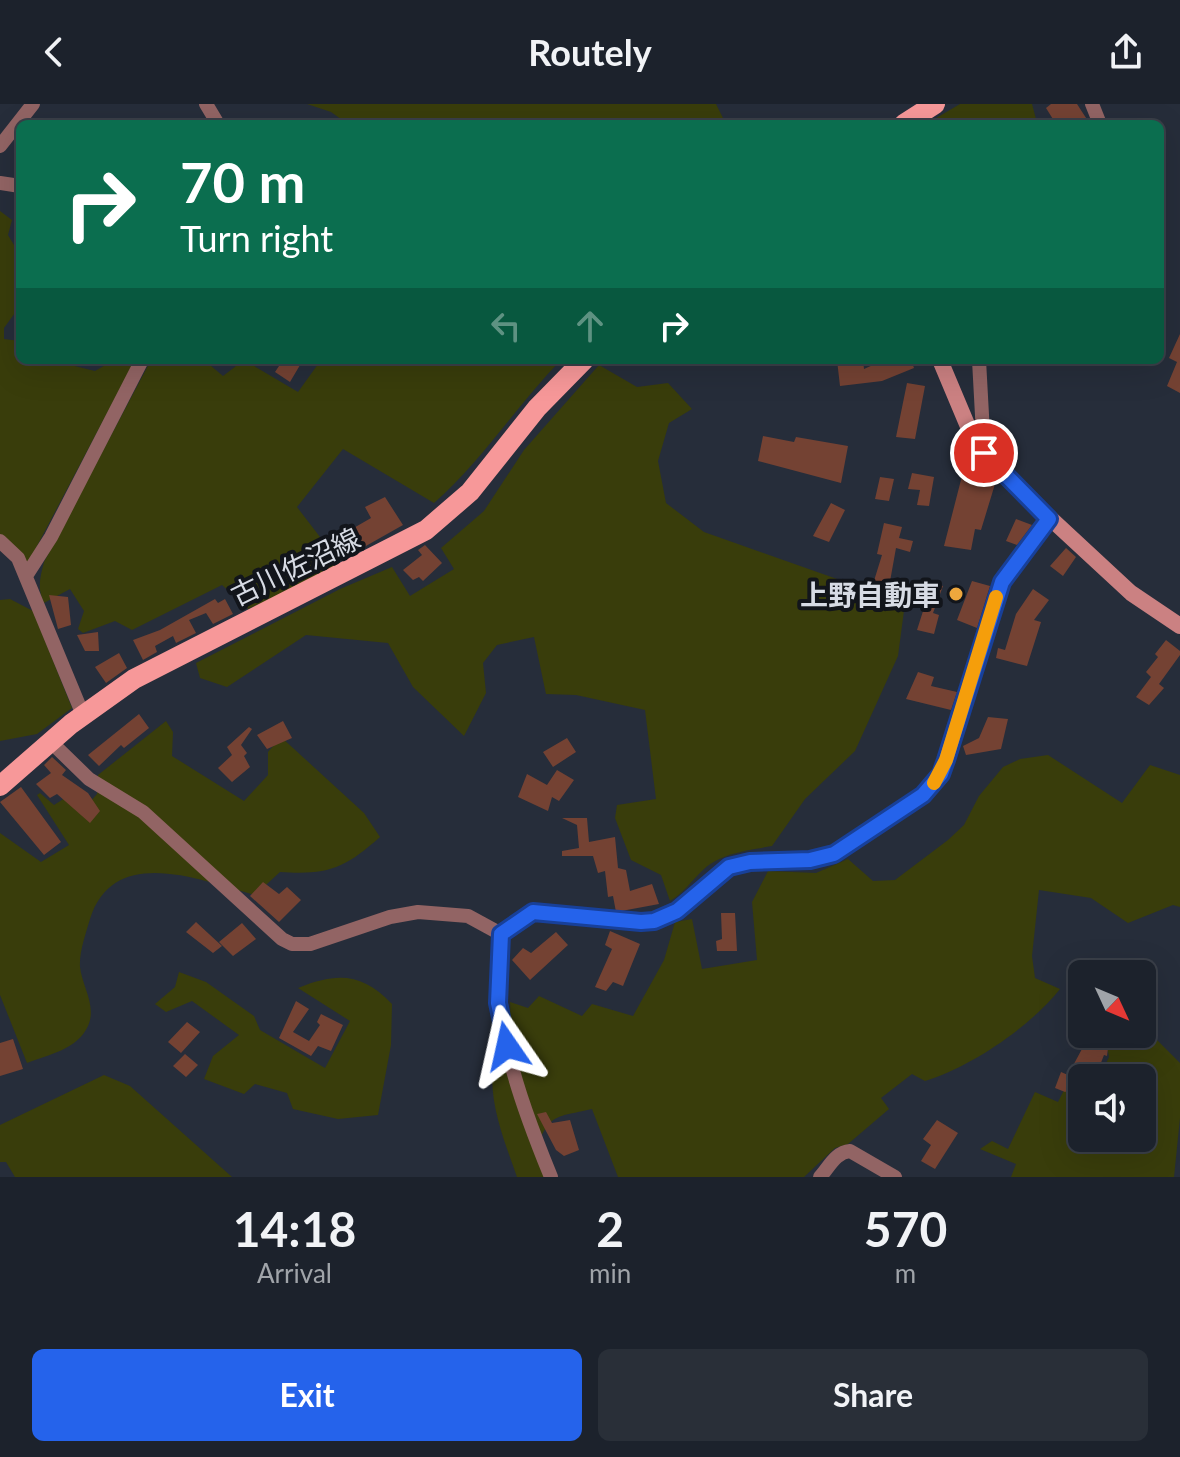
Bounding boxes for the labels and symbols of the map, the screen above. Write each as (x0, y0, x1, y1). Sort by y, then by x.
pin (950, 419, 1018, 487)
street label: 古川佐沼線 (225, 520, 365, 612)
place label: 上野自動車 (800, 577, 940, 611)
marker: 上野自動車 (947, 585, 965, 603)
north arrow (1068, 960, 1156, 1048)
position arrow (465, 1004, 549, 1088)

